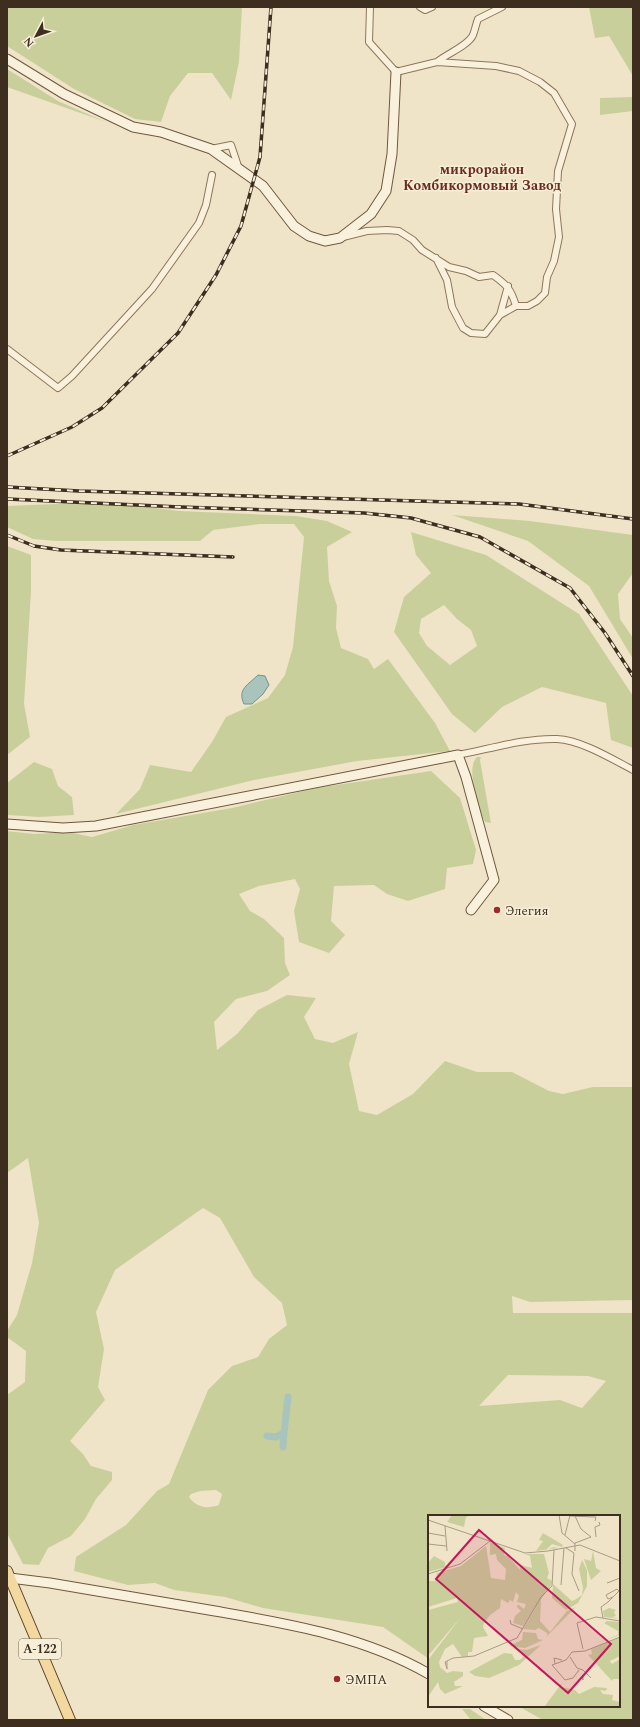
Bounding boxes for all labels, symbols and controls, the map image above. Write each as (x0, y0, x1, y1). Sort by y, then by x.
north arrow (16, 16, 56, 56)
text: N (19, 33, 38, 51)
district label: микрорайон Комбикормовый Завод (403, 159, 561, 196)
place label: Элегия (505, 901, 548, 921)
marker: Элегия (492, 905, 502, 915)
inset map (428, 1515, 620, 1707)
road number: А-122 (19, 1639, 61, 1659)
place label: ЭМПА (345, 1670, 387, 1690)
marker: ЭМПА (332, 1674, 342, 1684)

